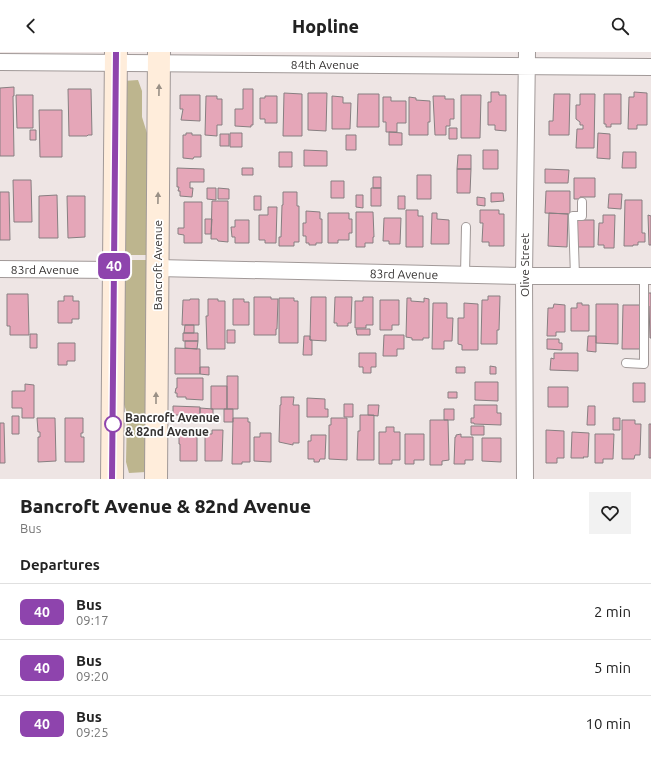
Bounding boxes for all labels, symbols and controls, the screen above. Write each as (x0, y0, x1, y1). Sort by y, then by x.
icon: back (20, 15, 42, 37)
icon: search (609, 15, 631, 37)
text: Hopline (292, 16, 359, 36)
street label: 84th Avenue (291, 58, 359, 71)
one-way arrow (156, 83, 162, 96)
one-way arrow (155, 191, 161, 204)
street label: Bancroft Avenue (151, 220, 164, 310)
street label: Olive Street (518, 233, 531, 297)
line badge: 40 (96, 253, 132, 279)
text: 40 (106, 258, 122, 274)
street label: 83rd Avenue (11, 263, 79, 276)
street label: 83rd Avenue (370, 267, 438, 281)
one-way arrow (153, 391, 159, 404)
place label: Bancroft Avenue & 82nd Avenue (125, 411, 220, 438)
marker: Bancroft Avenue & 82nd Avenue (104, 415, 122, 433)
button: heart (589, 492, 631, 534)
text: Bancroft Avenue & 82nd Avenue (20, 495, 311, 517)
text: Bus (20, 521, 41, 535)
text: Departures (20, 556, 100, 573)
text: Bus (76, 596, 102, 613)
text: 2 min (594, 603, 631, 620)
text: 40 (34, 604, 50, 620)
text: 09:17 (76, 613, 109, 627)
text: Bus (76, 652, 102, 669)
text: 5 min (594, 659, 631, 676)
text: 40 (34, 660, 50, 676)
text: 09:20 (76, 669, 109, 683)
text: Bus (76, 708, 102, 725)
text: 10 min (585, 715, 631, 732)
text: 40 (34, 716, 50, 732)
text: 09:25 (76, 725, 109, 739)

